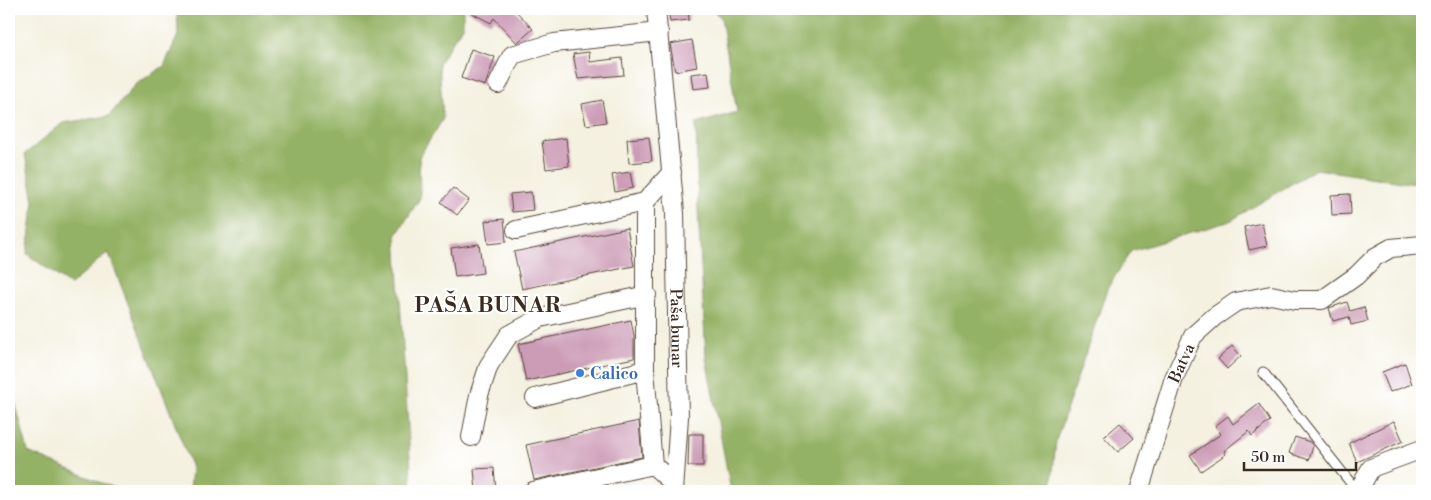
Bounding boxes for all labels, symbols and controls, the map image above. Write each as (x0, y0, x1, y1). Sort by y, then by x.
street label: Paša bunar (665, 288, 687, 368)
district label: PAŠA BUNAR (415, 290, 561, 319)
street label: Batva (1164, 340, 1200, 387)
place label: Calico (590, 364, 638, 384)
marker: Calico (574, 367, 586, 379)
scale bar (1244, 440, 1356, 472)
text: 50 m (1251, 448, 1285, 467)

